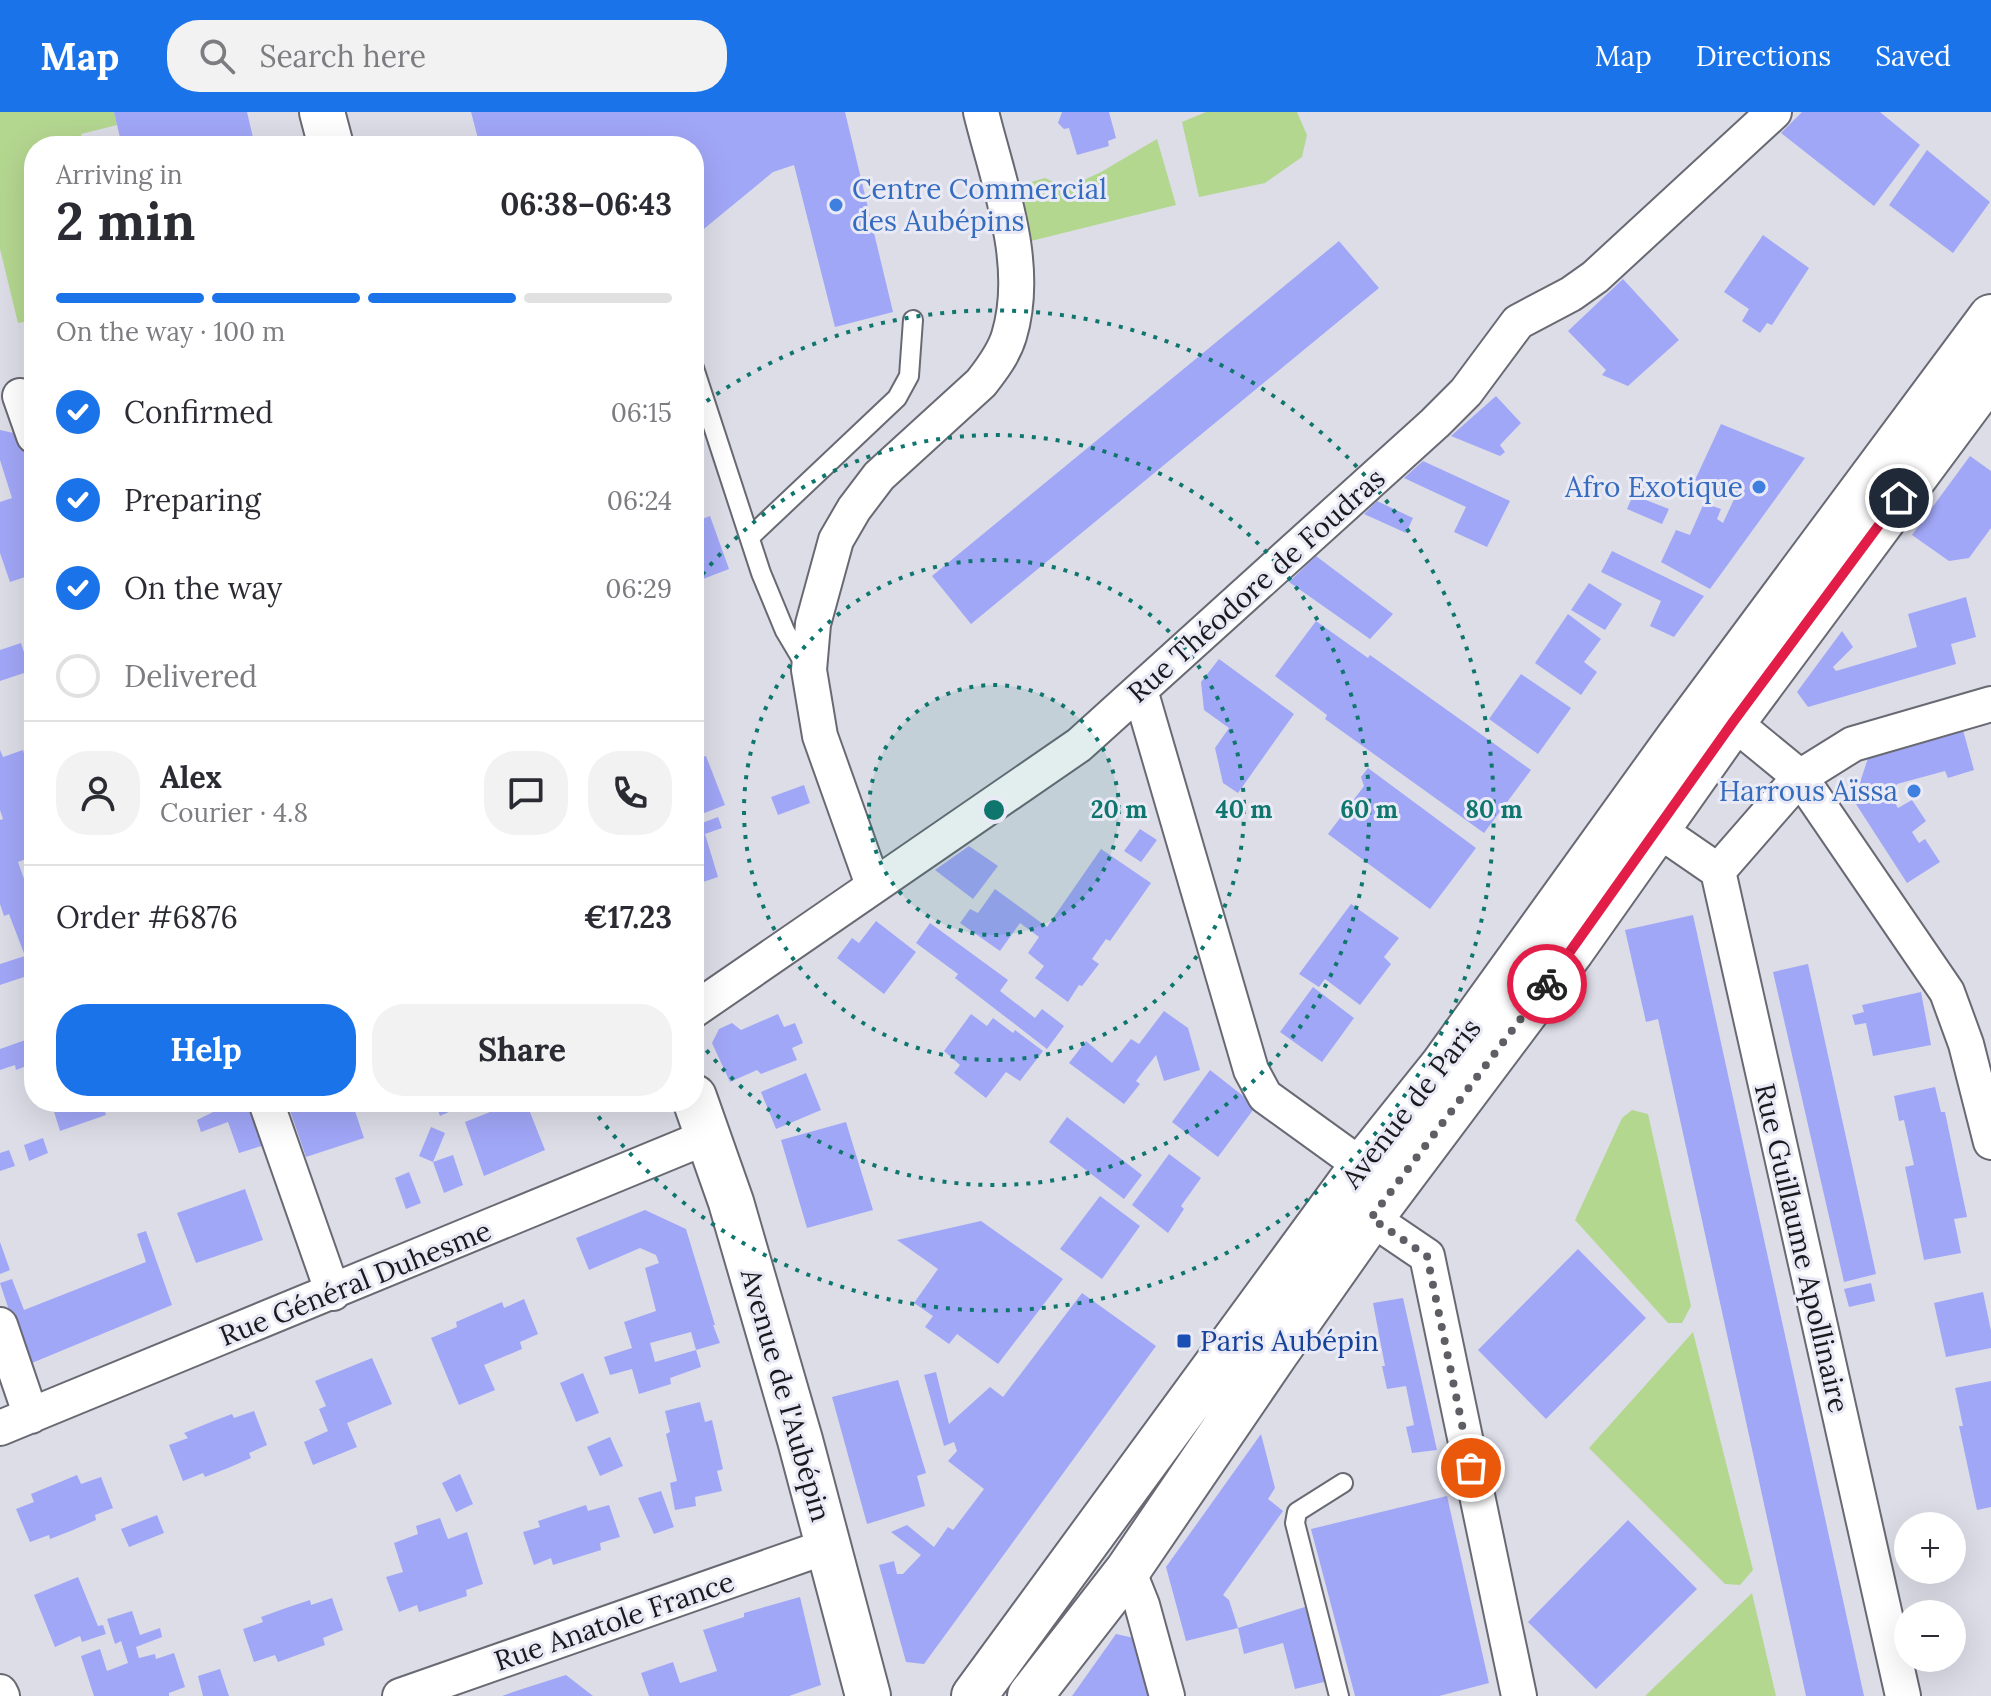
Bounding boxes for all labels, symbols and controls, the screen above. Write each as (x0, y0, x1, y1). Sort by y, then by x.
search box (167, 20, 727, 92)
text: Map (40, 32, 119, 80)
icon: search (195, 34, 239, 78)
text: Search here (259, 37, 426, 75)
text: Map (1595, 38, 1652, 74)
text: Directions (1696, 38, 1831, 74)
text: Saved (1875, 38, 1951, 74)
text: Arriving in (56, 158, 183, 191)
place label: Centre Commercial des Aubépins (852, 171, 1107, 239)
text: 06:38–06:43 (500, 185, 672, 223)
text: 2 min (56, 188, 195, 254)
marker: Centre Commercial des Aubépins (827, 196, 845, 214)
text: On the way · 100 m (56, 315, 285, 348)
icon: check (56, 390, 100, 434)
text: Confirmed (124, 393, 273, 431)
text: 06:15 (611, 396, 672, 429)
street label: Rue Théodore de Foudras (1120, 460, 1392, 710)
pin (1865, 464, 1933, 532)
place label: Afro Exotique (1564, 469, 1743, 505)
icon: home (1877, 476, 1921, 520)
icon: check (56, 478, 100, 522)
marker: Afro Exotique (1750, 478, 1768, 496)
text: Preparing (124, 481, 261, 519)
text: 06:24 (607, 484, 672, 517)
icon: check (56, 566, 100, 610)
text: On the way (124, 569, 282, 607)
text: 06:29 (605, 572, 672, 605)
text: Delivered (124, 657, 257, 695)
button: person (56, 751, 140, 835)
button: chat (484, 751, 568, 835)
button: phone (588, 751, 672, 835)
text: Alex (160, 758, 222, 796)
place label: Harrous Aïssa (1719, 773, 1898, 809)
marker: Harrous Aïssa (1905, 782, 1923, 800)
text: 20 m (1091, 794, 1147, 825)
text: 40 m (1216, 794, 1272, 825)
text: 60 m (1340, 794, 1398, 825)
text: 80 m (1465, 794, 1523, 825)
text: Courier · 4.8 (160, 796, 308, 829)
centre of rings (980, 796, 1008, 824)
text: Order #6876 (56, 898, 238, 936)
text: €17.23 (584, 898, 672, 936)
courier (1507, 944, 1587, 1024)
icon: bike (1525, 962, 1569, 1006)
button: Help (56, 1004, 356, 1096)
button: Share (372, 1004, 672, 1096)
street label: Avenue de Paris (1333, 1011, 1489, 1196)
street label: Rue Guillaume Apollinaire (1747, 1080, 1857, 1416)
street label: Rue Général Duhesme (214, 1212, 496, 1354)
street label: Avenue de l'Aubépin (732, 1264, 839, 1525)
place label: Paris Aubépin (1200, 1323, 1379, 1359)
marker: Paris Aubépin (1175, 1332, 1193, 1350)
pin (1437, 1434, 1505, 1502)
icon: bag (1449, 1446, 1493, 1490)
map controls (1894, 1512, 1966, 1672)
button: + (1894, 1512, 1966, 1584)
street label: Rue Anatole France (489, 1563, 739, 1679)
button: − (1894, 1600, 1966, 1672)

